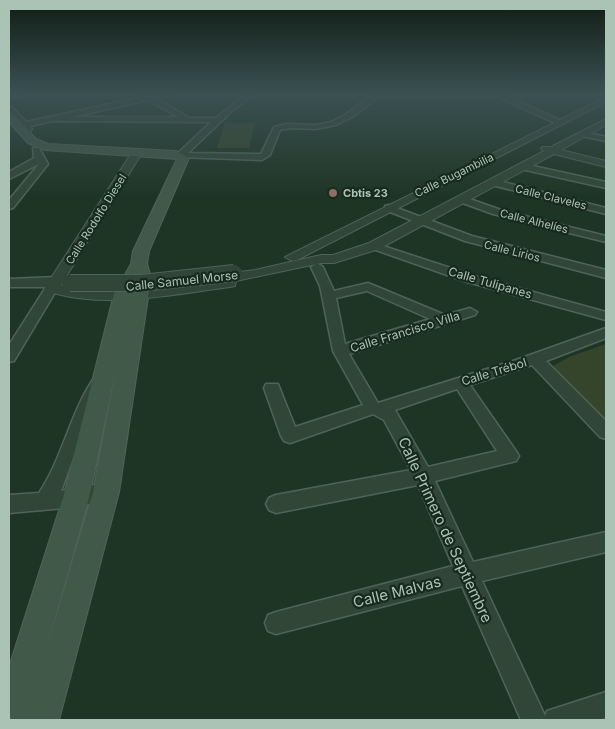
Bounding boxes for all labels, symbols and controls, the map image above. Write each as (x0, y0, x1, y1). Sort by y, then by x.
street label: Calle Bugambilia (412, 150, 496, 200)
street label: Calle Rodolfo Diesel (63, 171, 129, 267)
street label: Calle Claveles (514, 181, 588, 213)
place label: Cbtis 23 (343, 186, 388, 200)
marker: Cbtis 23 (327, 187, 339, 199)
street label: Calle Alhelíes (498, 206, 570, 236)
street label: Calle Lirios (483, 237, 542, 265)
street label: Calle Tulipanes (447, 263, 534, 302)
street label: Calle Samuel Morse (125, 267, 239, 294)
street label: Calle Francisco Villa (348, 308, 462, 355)
street label: Calle Trébol (459, 354, 528, 389)
street label: Calle Primero de Septiembre (394, 434, 497, 626)
street label: Calle Malvas (351, 571, 443, 612)

